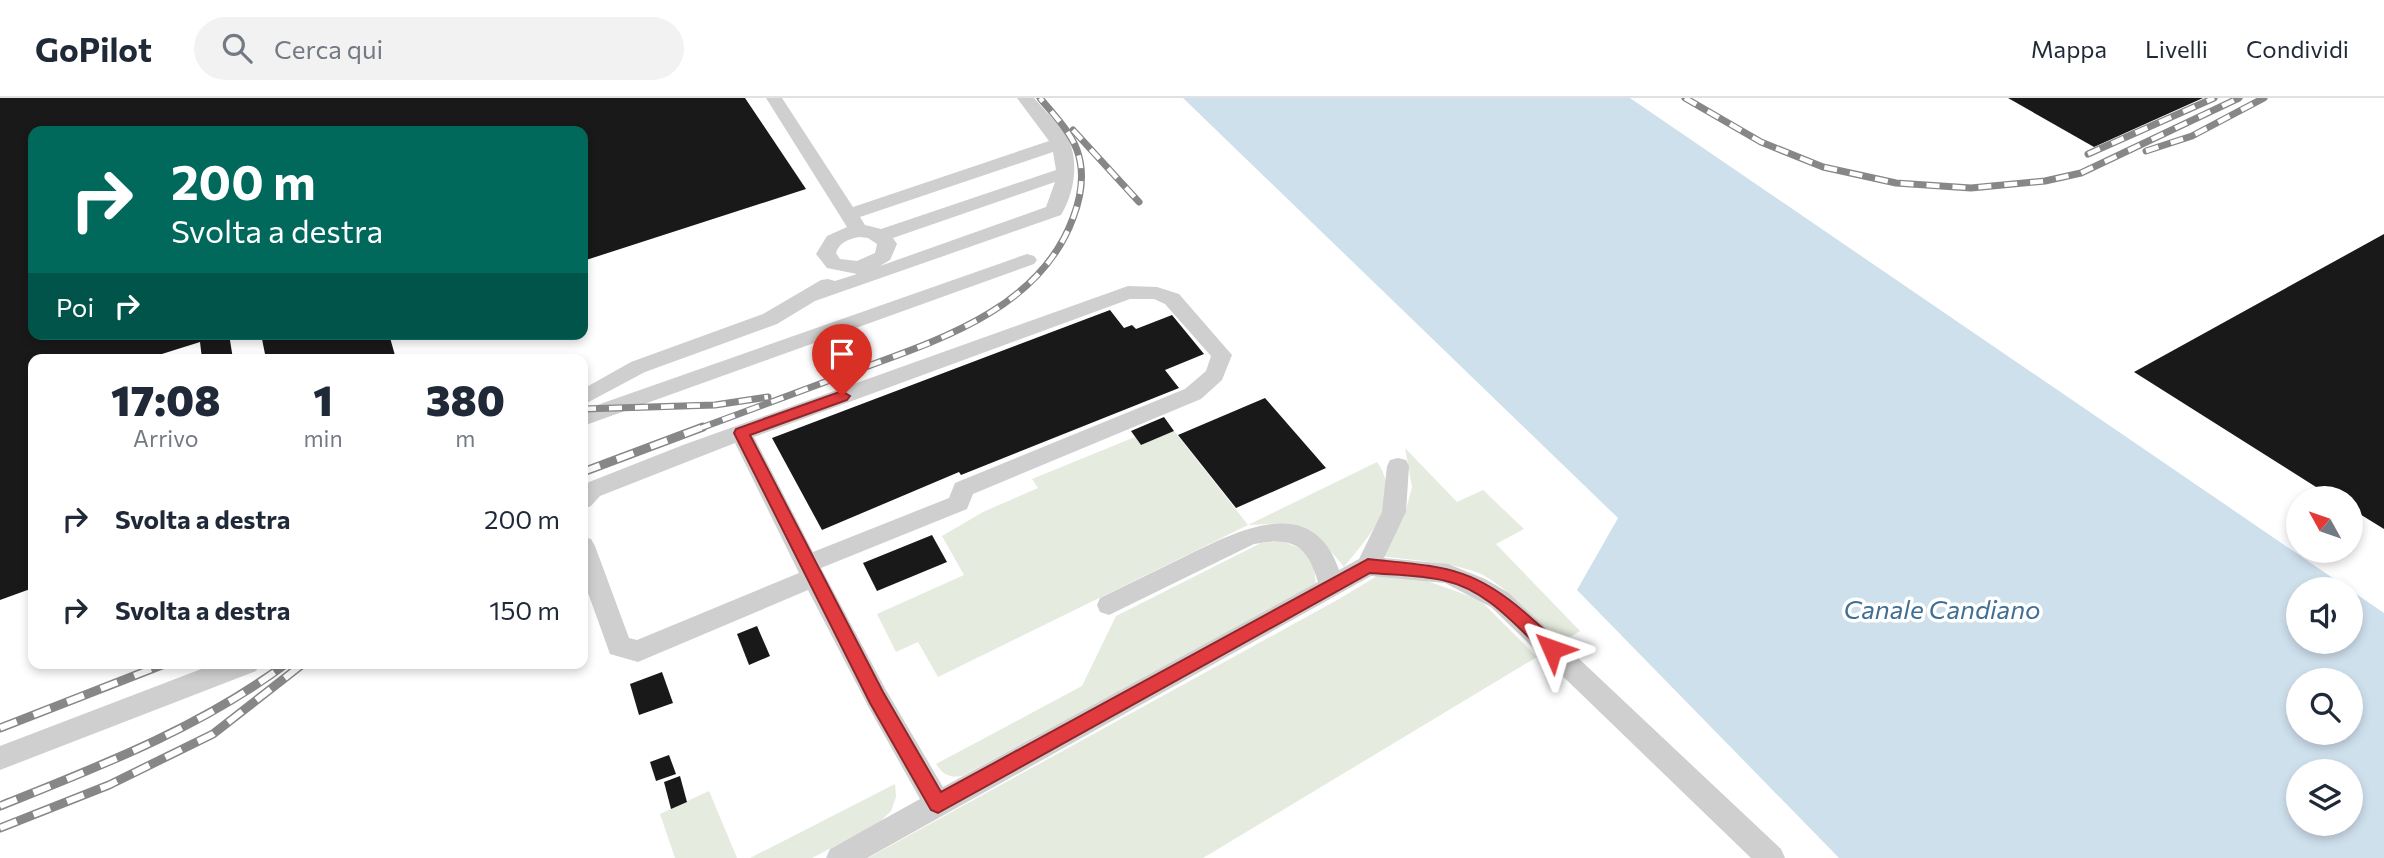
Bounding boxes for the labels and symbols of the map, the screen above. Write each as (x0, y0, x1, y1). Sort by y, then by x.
pin (812, 324, 872, 396)
north arrow (2286, 486, 2362, 564)
water label: Canale Candiano (1843, 593, 2041, 624)
position arrow (1515, 612, 1589, 686)

